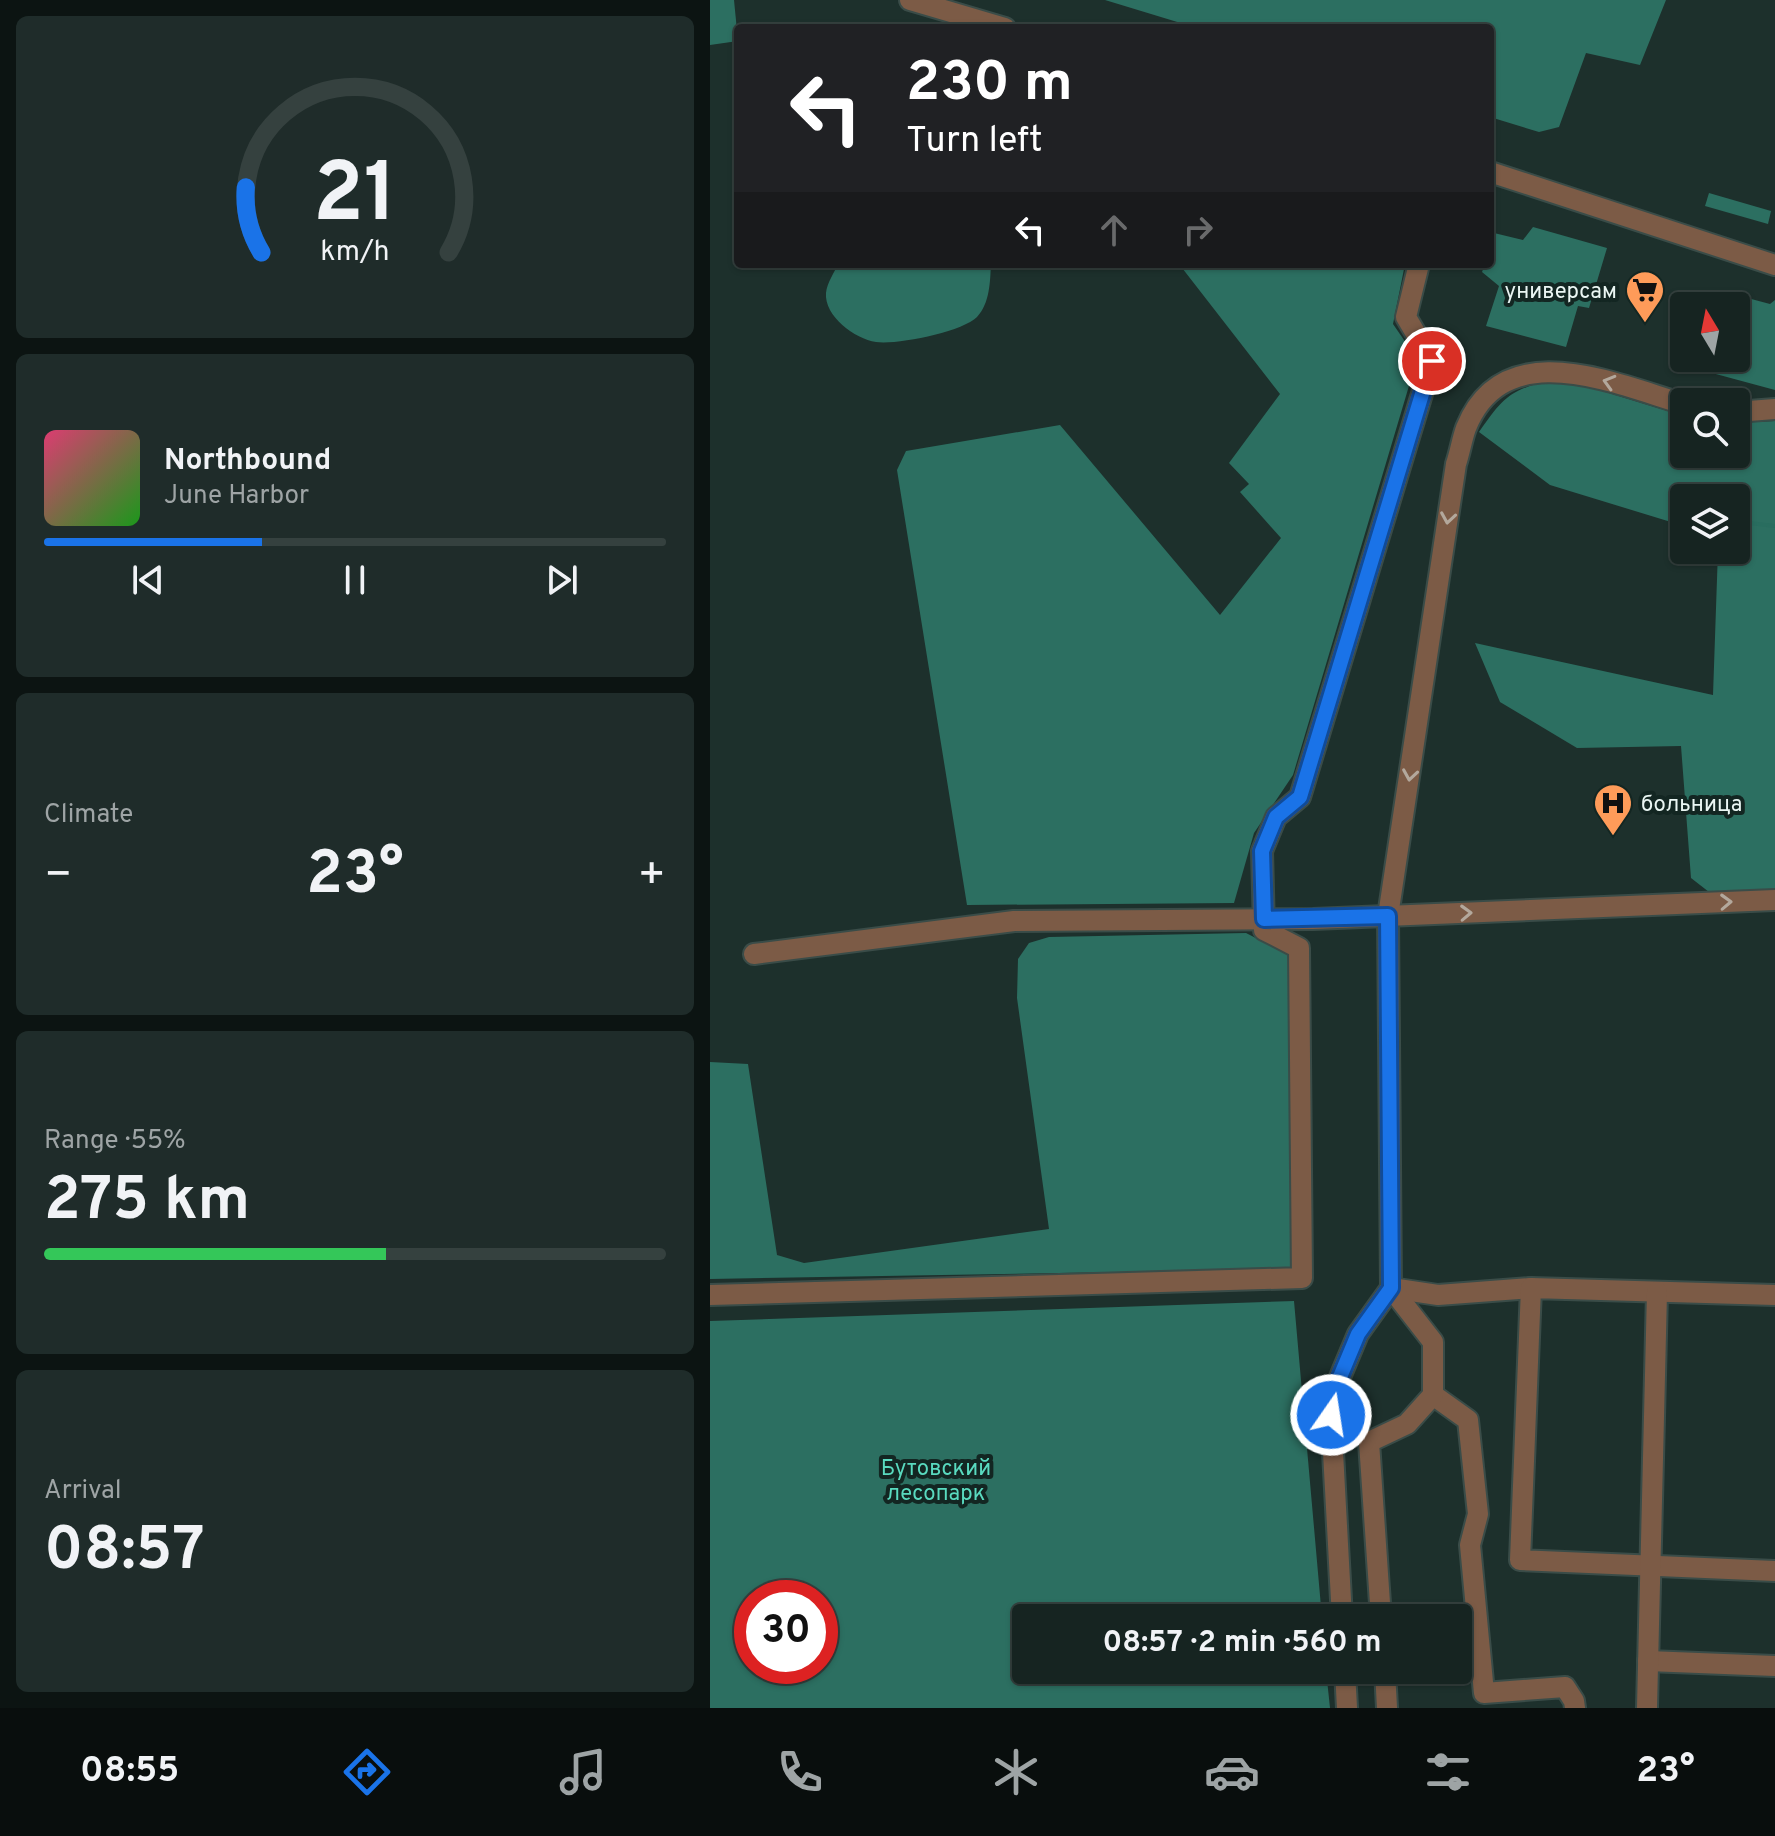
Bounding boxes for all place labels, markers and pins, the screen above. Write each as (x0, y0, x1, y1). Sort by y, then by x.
supermarket icon: универсам (1624, 269, 1666, 324)
place label: универсам (1504, 279, 1617, 306)
pin (1398, 327, 1466, 395)
hospital icon: больница (1592, 782, 1634, 837)
place label: больница (1641, 792, 1742, 819)

